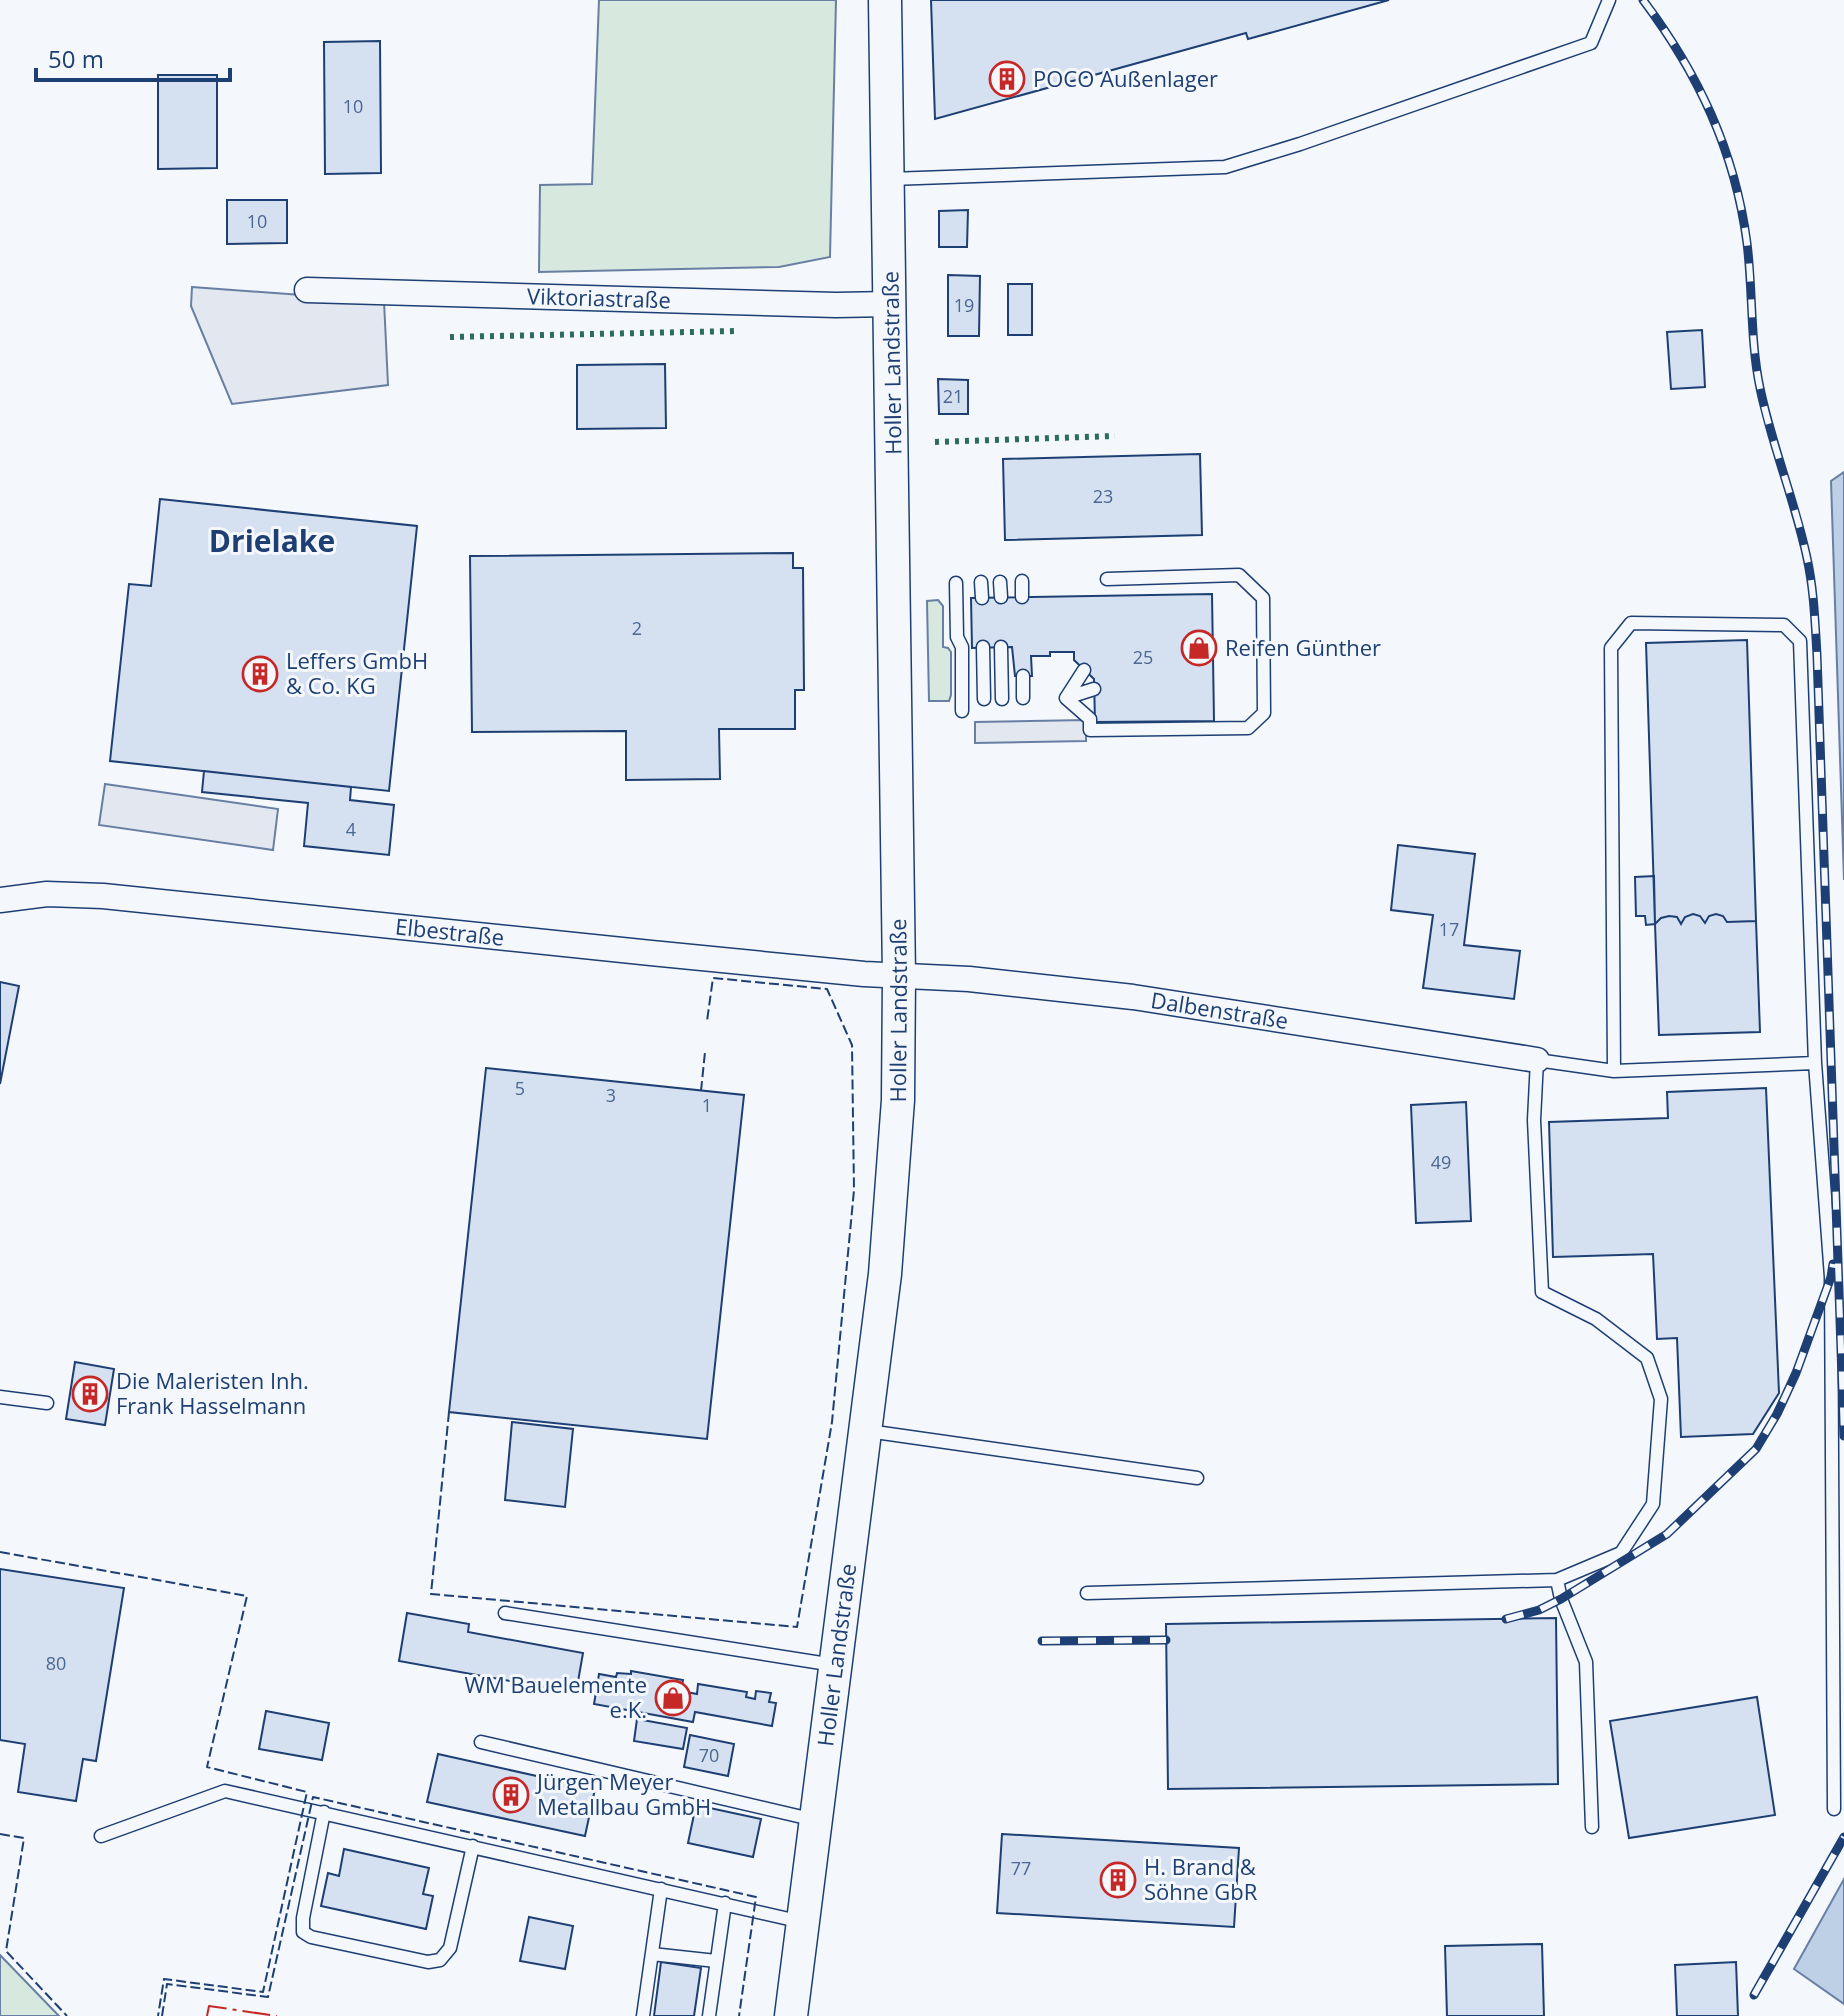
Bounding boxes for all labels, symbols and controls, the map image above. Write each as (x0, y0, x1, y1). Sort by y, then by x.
scale bar (36, 32, 230, 82)
text: 50 m (48, 42, 104, 75)
building icon: POCO Außenlager (988, 60, 1026, 98)
place label: POCO Außenlager (1033, 63, 1218, 93)
house number: 10 (343, 94, 363, 118)
house number: 10 (247, 209, 267, 233)
street label: Holler Landstraße (874, 271, 908, 455)
street label: Viktoriastraße (527, 280, 671, 314)
house number: 19 (954, 293, 974, 317)
house number: 21 (943, 384, 963, 408)
house number: 23 (1093, 484, 1113, 508)
district label: Drielake (209, 520, 335, 561)
house number: 2 (632, 616, 642, 640)
shop icon: Reifen Günther (1180, 629, 1218, 667)
place label: Reifen Günther (1225, 632, 1381, 662)
place label: Leffers GmbH & Co. KG (286, 645, 428, 700)
house number: 25 (1133, 645, 1153, 669)
building icon: Leffers GmbH & Co. KG (241, 655, 279, 693)
house number: 4 (346, 817, 356, 841)
street label: Elbestraße (394, 910, 506, 952)
house number: 17 (1439, 917, 1459, 941)
street label: Holler Landstraße (882, 918, 913, 1103)
street label: Dalbenstraße (1149, 984, 1290, 1035)
house number: 5 (515, 1076, 525, 1100)
house number: 3 (606, 1083, 616, 1107)
house number: 1 (702, 1093, 712, 1117)
house number: 49 (1431, 1150, 1451, 1174)
place label: Die Maleristen Inh. Frank Hasselmann (116, 1365, 309, 1420)
building icon: Die Maleristen Inh. Frank Hasselmann (71, 1375, 109, 1413)
street label: Holler Landstraße (809, 1562, 862, 1748)
house number: 80 (46, 1651, 66, 1675)
place label: WM Bauelemente e.K. (465, 1669, 647, 1724)
shop icon: WM Bauelemente e.K. (654, 1679, 692, 1717)
house number: 70 (699, 1743, 719, 1767)
place label: Jürgen Meyer Metallbau GmbH (535, 1766, 711, 1821)
building icon: Jürgen Meyer Metallbau GmbH (492, 1776, 530, 1814)
place label: H. Brand & Söhne GbR (1144, 1851, 1258, 1906)
house number: 77 (1011, 1856, 1031, 1880)
building icon: H. Brand & Söhne GbR (1099, 1861, 1137, 1899)

